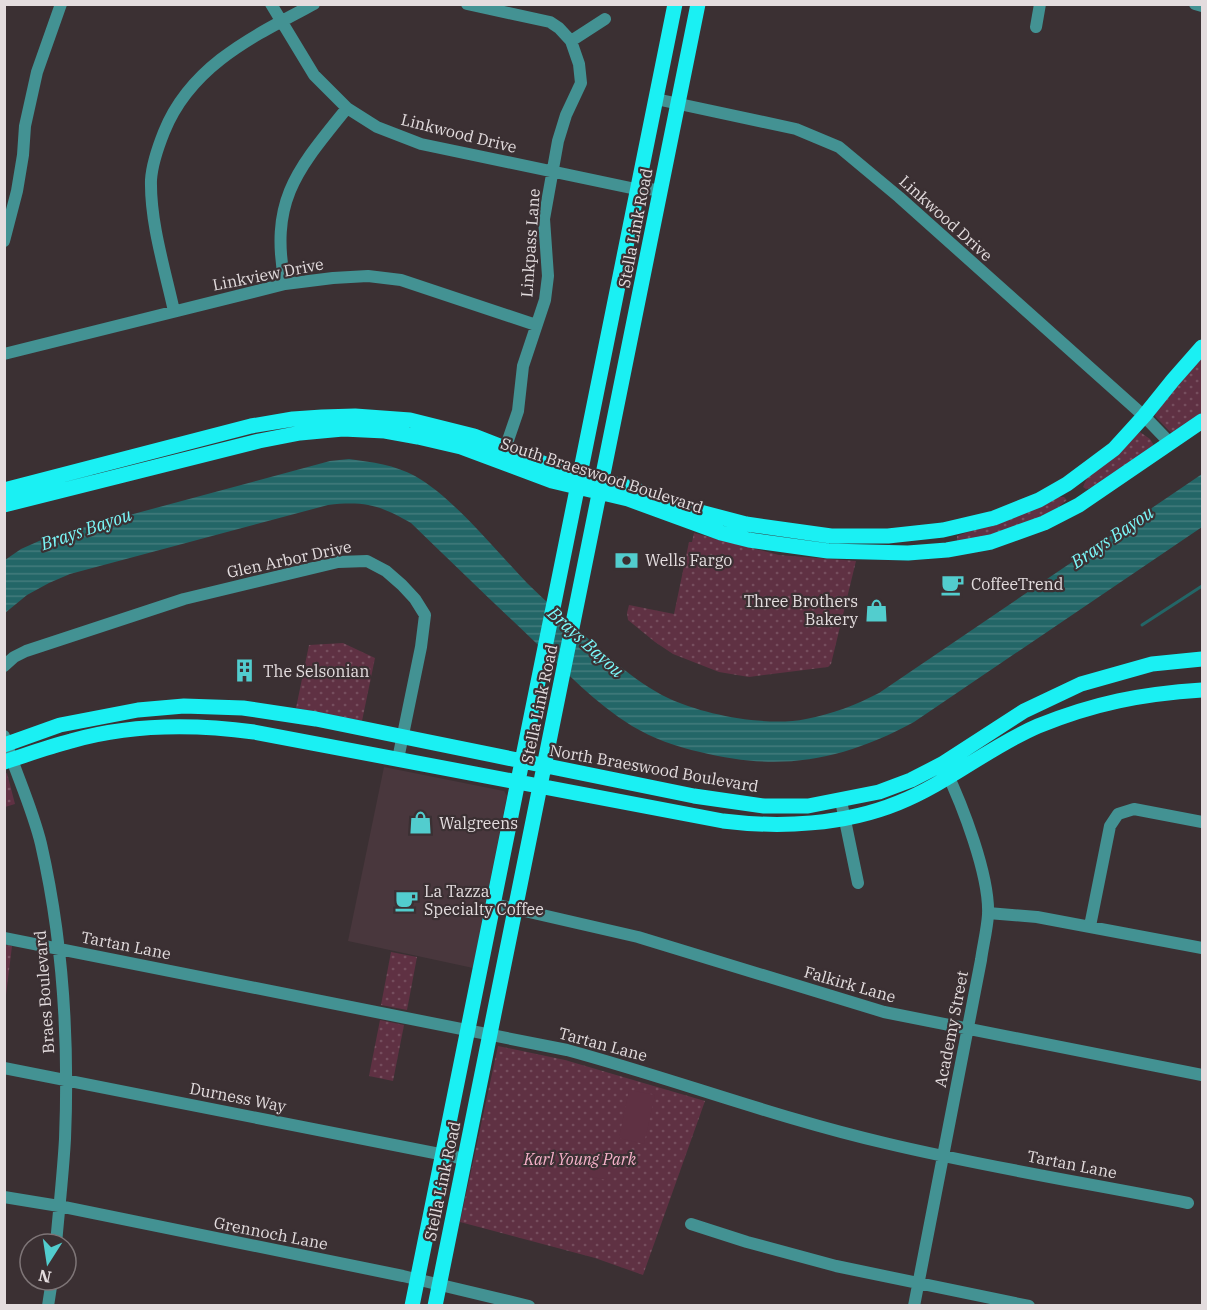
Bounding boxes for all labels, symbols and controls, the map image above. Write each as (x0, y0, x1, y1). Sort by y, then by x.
street label: Linkwood Drive (399, 109, 519, 157)
street label: Stella Link Road (614, 166, 656, 290)
street label: Linkwood Drive (895, 171, 997, 265)
street label: Linkpass Lane (516, 188, 544, 298)
street label: Linkview Drive (211, 253, 325, 295)
street label: South Braeswood Boulevard (498, 433, 706, 517)
water label: Brays Bayou (1065, 500, 1158, 574)
water label: Brays Bayou (36, 502, 135, 556)
street label: Glen Arbor Drive (225, 536, 353, 582)
bank icon: Wells Fargo (614, 547, 640, 573)
place label: Wells Fargo (645, 550, 732, 570)
cafe icon: CoffeeTrend (940, 571, 966, 597)
place label: CoffeeTrend (971, 574, 1064, 594)
place label: Three Brothers Bakery (744, 591, 858, 629)
shop icon: Three Brothers Bakery (863, 597, 889, 623)
water label: Brays Bayou (542, 601, 630, 683)
street label: Stella Link Road (517, 642, 561, 766)
building icon: The Selsonian (232, 658, 258, 684)
place label: The Selsonian (263, 661, 370, 681)
street label: North Braeswood Boulevard (548, 740, 760, 796)
shop icon: Walgreens (408, 810, 434, 836)
place label: Walgreens (439, 813, 518, 833)
place label: La Tazza Specialty Coffee (424, 881, 544, 919)
cafe icon: La Tazza Specialty Coffee (393, 887, 419, 913)
street label: Tartan Lane (79, 926, 173, 964)
street label: Braes Boulevard (30, 929, 58, 1054)
street label: Falkirk Lane (802, 961, 898, 1007)
street label: Academy Street (930, 969, 972, 1089)
street label: Tartan Lane (556, 1023, 650, 1065)
street label: Durness Way (188, 1078, 288, 1116)
street label: Stella Link Road (420, 1119, 464, 1243)
street label: Tartan Lane (1025, 1145, 1119, 1183)
park label: Karl Young Park (523, 1149, 637, 1169)
street label: Grennoch Lane (212, 1212, 330, 1254)
north arrow (18, 1232, 78, 1292)
text: N (37, 1266, 53, 1288)

